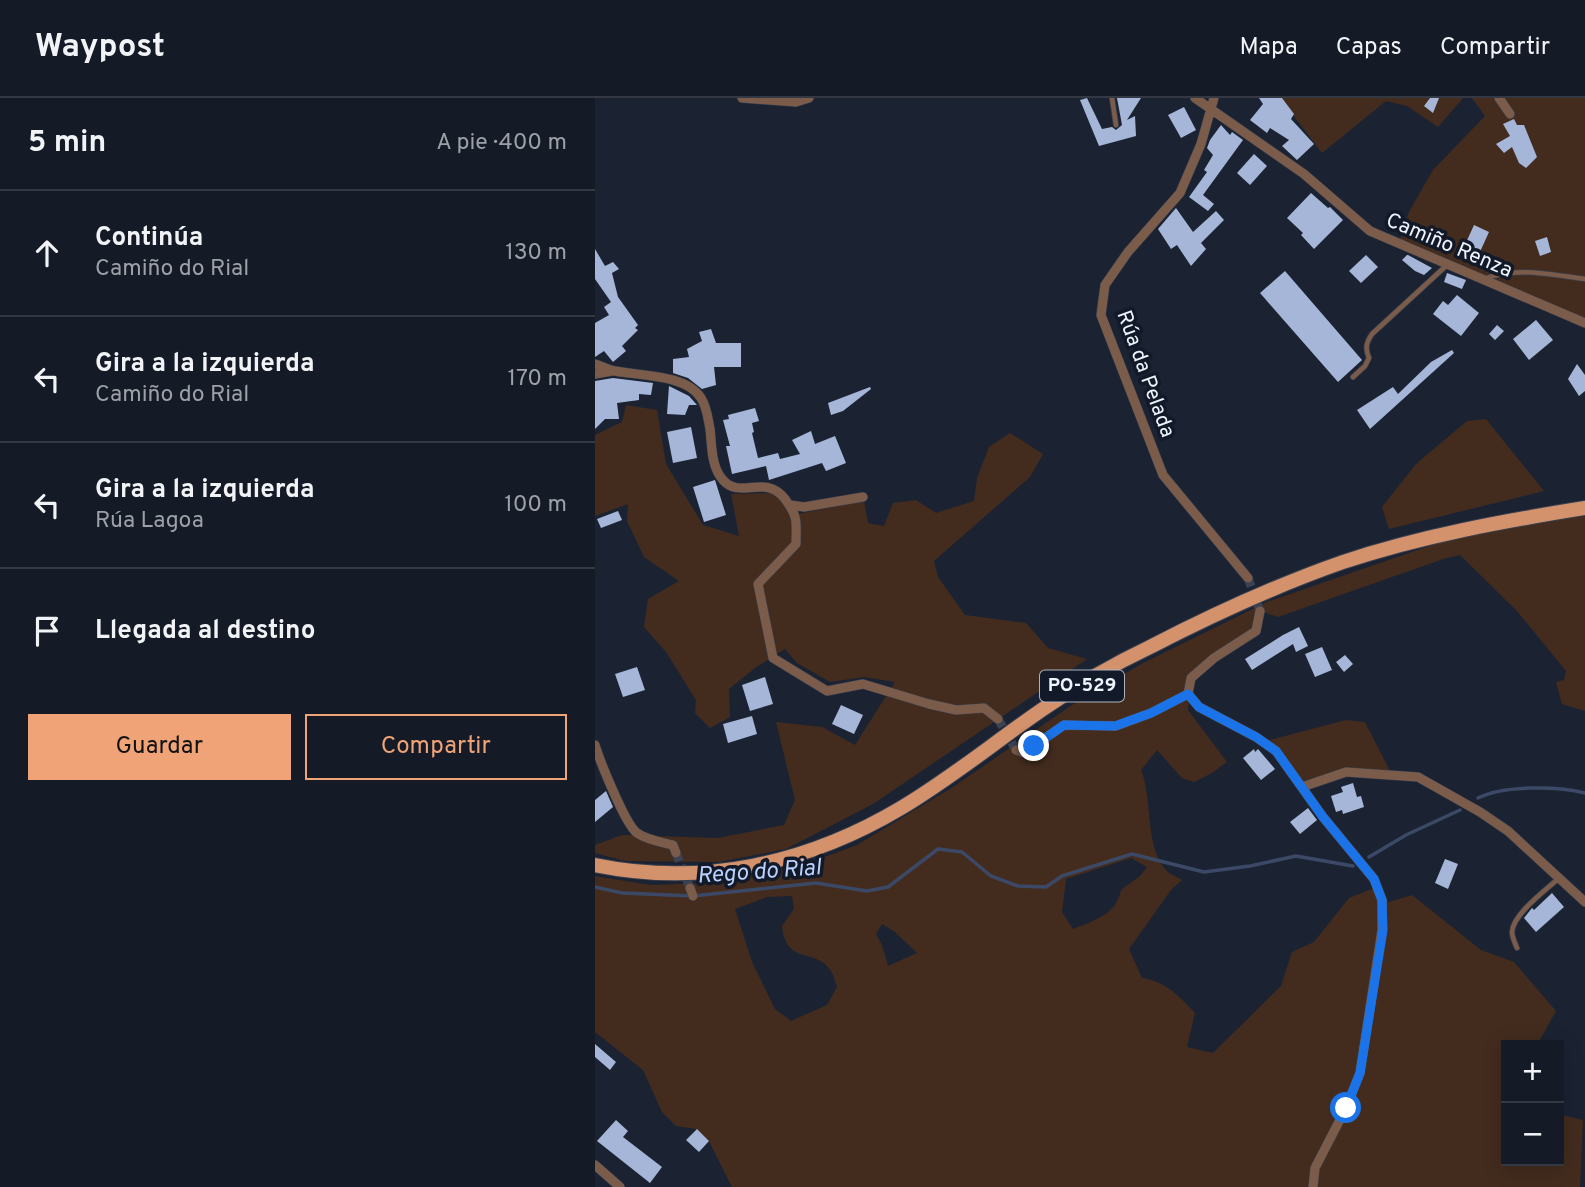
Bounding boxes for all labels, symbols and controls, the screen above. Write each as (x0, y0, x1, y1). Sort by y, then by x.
text: Waypost (35, 27, 165, 69)
text: Mapa (1240, 33, 1298, 63)
text: Capas (1336, 33, 1402, 63)
text: Compartir (1440, 33, 1550, 63)
text: 5 min (28, 125, 106, 162)
text: A pie · 400 m (436, 129, 567, 158)
street label: Camiño Renza (1382, 207, 1516, 285)
text: Continúa (95, 222, 203, 255)
icon: ahead (28, 234, 66, 272)
text: 130 m (505, 239, 567, 268)
text: Camiño do Rial (95, 255, 249, 284)
street label: Rúa da Pelada (1109, 307, 1181, 441)
text: Gira a la izquierda (95, 348, 314, 381)
icon: left (28, 360, 66, 398)
text: 170 m (508, 365, 567, 394)
text: Camiño do Rial (95, 381, 249, 410)
text: Gira a la izquierda (95, 474, 314, 507)
icon: left (28, 486, 66, 524)
text: 100 m (504, 491, 567, 520)
text: Rúa Lagoa (95, 507, 204, 536)
icon: arrive (28, 612, 66, 650)
text: Llegada al destino (95, 615, 315, 648)
road number: PO-529 (1040, 670, 1124, 702)
button: Guardar (28, 714, 291, 780)
button: Compartir (305, 714, 567, 780)
route end (1018, 730, 1049, 761)
water label: Rego do Rial (696, 854, 823, 892)
map controls (1501, 1040, 1564, 1166)
button: + (1501, 1040, 1564, 1103)
route start (1330, 1092, 1361, 1123)
button: − (1501, 1103, 1564, 1166)

